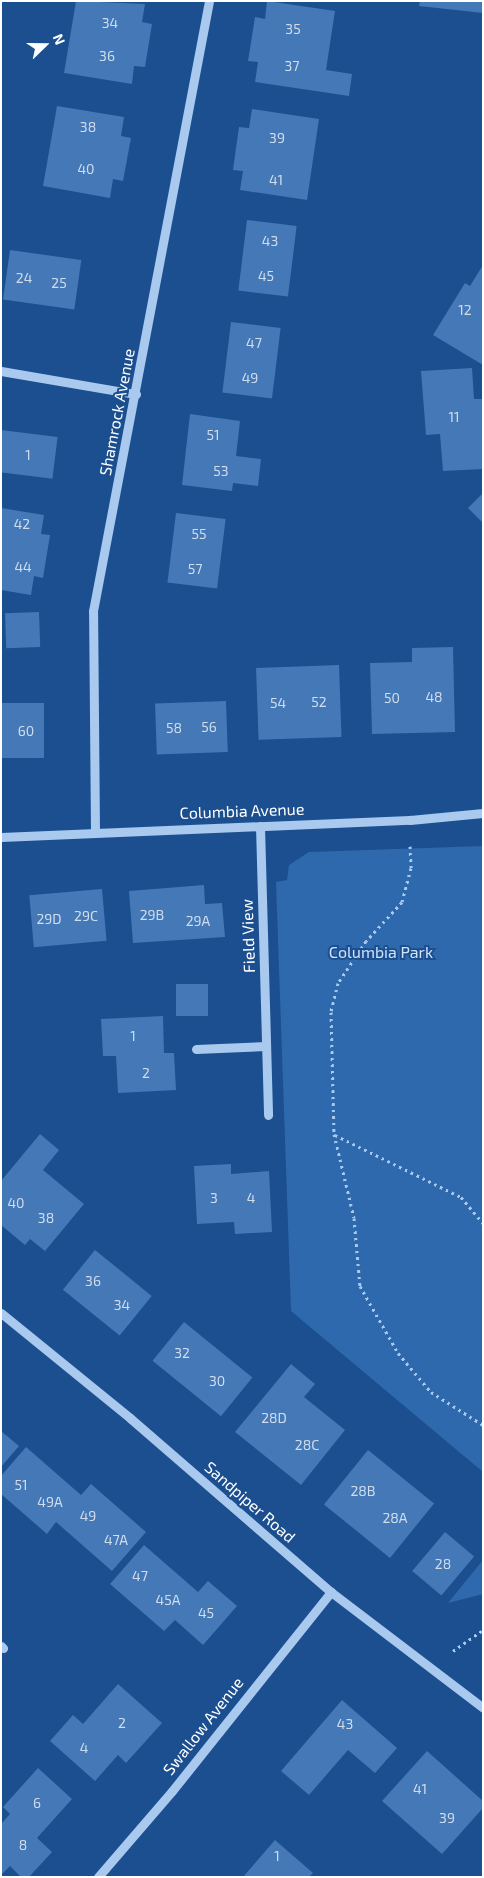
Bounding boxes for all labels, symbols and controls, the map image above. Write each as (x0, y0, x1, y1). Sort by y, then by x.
house number: 34 (102, 15, 118, 31)
north arrow (20, 20, 70, 70)
house number: 35 (285, 21, 301, 37)
text: N (50, 31, 69, 47)
house number: 36 (99, 48, 115, 64)
house number: 37 (285, 58, 299, 74)
house number: 38 (80, 119, 96, 135)
house number: 39 (269, 130, 285, 146)
house number: 40 (77, 161, 95, 177)
house number: 41 (269, 172, 283, 188)
house number: 43 (262, 233, 278, 249)
house number: 45 (258, 268, 274, 284)
house number: 24 (16, 270, 32, 286)
house number: 25 (51, 275, 67, 291)
house number: 12 (458, 302, 472, 318)
house number: 47 (246, 335, 262, 351)
street label: Shamrock Avenue (95, 347, 139, 477)
house number: 49 (242, 370, 258, 386)
house number: 11 (448, 409, 460, 425)
house number: 51 (206, 427, 220, 443)
house number: 1 (25, 447, 31, 463)
house number: 53 (213, 463, 229, 479)
house number: 42 (14, 516, 30, 532)
house number: 55 (191, 526, 207, 542)
house number: 44 (14, 559, 32, 575)
house number: 57 (188, 561, 202, 577)
house number: 48 (425, 689, 443, 705)
house number: 50 (384, 690, 400, 706)
house number: 52 (311, 694, 327, 710)
house number: 54 (270, 695, 286, 711)
house number: 56 (201, 719, 217, 735)
house number: 58 (166, 720, 182, 736)
house number: 60 (18, 723, 34, 739)
street label: Columbia Avenue (179, 799, 305, 823)
street label: Field View (237, 899, 259, 973)
house number: 29B (140, 907, 164, 923)
house number: 29C (74, 908, 98, 924)
house number: 29D (36, 911, 62, 927)
house number: 29A (186, 913, 210, 929)
park label: Columbia Park (329, 942, 433, 962)
house number: 1 (130, 1028, 136, 1044)
house number: 2 (142, 1065, 150, 1081)
house number: 3 (210, 1190, 218, 1206)
house number: 4 (247, 1190, 255, 1206)
house number: 40 (7, 1195, 25, 1211)
house number: 38 (38, 1210, 54, 1226)
house number: 36 (85, 1273, 101, 1289)
house number: 34 (114, 1297, 130, 1313)
house number: 32 (174, 1345, 190, 1361)
house number: 30 (209, 1373, 225, 1389)
house number: 28D (261, 1410, 287, 1426)
house number: 28C (295, 1437, 319, 1453)
street label: Sandpiper Road (201, 1457, 299, 1547)
house number: 51 (14, 1477, 28, 1493)
house number: 28B (350, 1483, 376, 1499)
house number: 49A (37, 1494, 63, 1510)
house number: 49 (80, 1508, 96, 1524)
house number: 28A (382, 1510, 408, 1526)
house number: 47A (104, 1532, 128, 1548)
house number: 28 (435, 1556, 451, 1572)
house number: 47 (132, 1568, 148, 1584)
house number: 45A (156, 1592, 180, 1608)
house number: 45 (198, 1605, 214, 1621)
street label: Swallow Avenue (159, 1673, 247, 1779)
house number: 2 (118, 1715, 126, 1731)
house number: 43 (337, 1716, 353, 1732)
house number: 4 (80, 1740, 88, 1756)
house number: 41 (413, 1781, 427, 1797)
house number: 6 (33, 1795, 41, 1811)
house number: 39 (439, 1810, 455, 1826)
house number: 8 (19, 1837, 27, 1853)
house number: 1 (274, 1848, 280, 1864)

